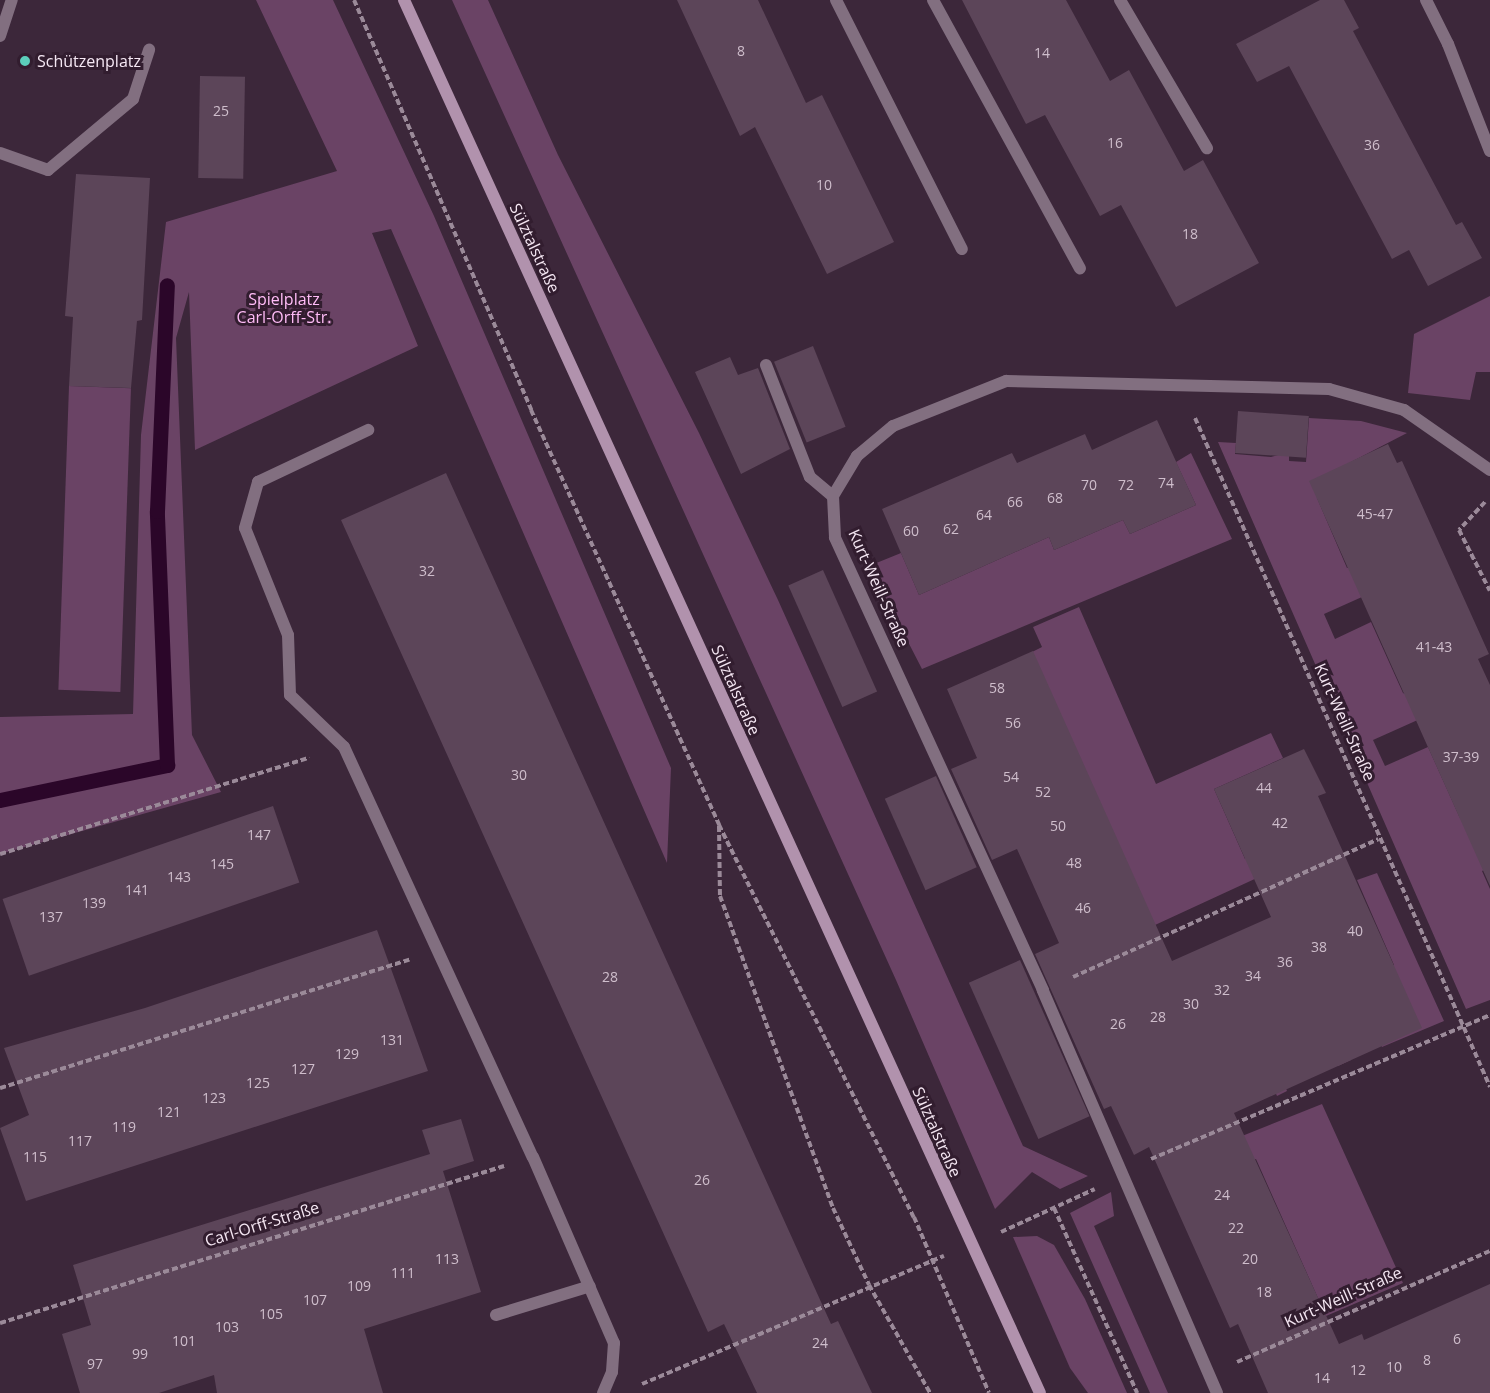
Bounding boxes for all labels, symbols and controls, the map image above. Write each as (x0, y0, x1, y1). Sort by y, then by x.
house number: 8 (737, 43, 745, 59)
house number: 14 (1034, 45, 1050, 61)
place label: Schützenplatz (37, 51, 141, 71)
marker: Schützenplatz (18, 54, 32, 68)
house number: 25 (213, 103, 229, 119)
house number: 16 (1107, 135, 1123, 151)
house number: 36 (1364, 137, 1380, 153)
house number: 10 (816, 177, 832, 193)
street label: Sülztalstraße (506, 200, 564, 296)
house number: 18 (1182, 226, 1198, 242)
park label: Spielplatz Carl-Orff-Str. (237, 289, 331, 327)
house number: 74 (1158, 475, 1174, 491)
house number: 70 (1081, 477, 1097, 493)
house number: 72 (1118, 477, 1134, 493)
house number: 68 (1047, 490, 1063, 506)
house number: 66 (1007, 494, 1023, 510)
house number: 45-47 (1357, 506, 1393, 522)
house number: 64 (976, 507, 992, 523)
house number: 62 (943, 521, 959, 537)
house number: 60 (903, 523, 919, 539)
street label: Kurt-Weill-Straße (844, 526, 914, 650)
house number: 32 (419, 563, 435, 579)
house number: 41-43 (1416, 639, 1452, 655)
street label: Sülztalstraße (708, 642, 764, 738)
street label: Kurt-Weill-Straße (1310, 660, 1380, 784)
house number: 58 (989, 680, 1005, 696)
house number: 56 (1005, 715, 1021, 731)
house number: 37-39 (1443, 749, 1479, 765)
house number: 30 (511, 767, 527, 783)
house number: 54 (1003, 769, 1019, 785)
house number: 44 (1256, 780, 1272, 796)
house number: 52 (1035, 784, 1051, 800)
house number: 42 (1272, 815, 1288, 831)
house number: 50 (1050, 818, 1066, 834)
house number: 147 (247, 827, 271, 843)
house number: 48 (1066, 855, 1082, 871)
house number: 145 (210, 856, 234, 872)
house number: 143 (167, 869, 191, 885)
house number: 141 (125, 882, 149, 898)
house number: 139 (82, 895, 106, 911)
house number: 46 (1075, 900, 1091, 916)
house number: 137 (39, 909, 63, 925)
house number: 40 (1347, 923, 1363, 939)
house number: 38 (1311, 939, 1327, 955)
house number: 36 (1277, 954, 1293, 970)
house number: 34 (1245, 968, 1261, 984)
house number: 28 (602, 969, 618, 985)
house number: 32 (1214, 982, 1230, 998)
house number: 30 (1183, 996, 1199, 1012)
house number: 28 (1150, 1009, 1166, 1025)
house number: 26 (1110, 1016, 1126, 1032)
house number: 131 (380, 1032, 404, 1048)
house number: 129 (335, 1046, 359, 1062)
house number: 127 (291, 1061, 315, 1077)
house number: 125 (246, 1075, 270, 1091)
street label: Sülztalstraße (909, 1084, 965, 1180)
house number: 123 (202, 1090, 226, 1106)
house number: 121 (157, 1104, 181, 1120)
house number: 119 (112, 1119, 136, 1135)
house number: 117 (68, 1133, 92, 1149)
house number: 115 (23, 1149, 47, 1165)
house number: 26 (694, 1172, 710, 1188)
house number: 24 (1214, 1187, 1230, 1203)
street label: Carl-Orff-Straße (203, 1198, 321, 1250)
house number: 22 (1228, 1220, 1244, 1236)
house number: 113 (435, 1251, 459, 1267)
house number: 20 (1242, 1251, 1258, 1267)
street label: Kurt-Weill-Straße (1281, 1262, 1405, 1332)
house number: 111 (391, 1265, 415, 1281)
house number: 109 (347, 1278, 371, 1294)
house number: 18 (1256, 1284, 1272, 1300)
house number: 107 (303, 1292, 327, 1308)
house number: 105 (259, 1306, 283, 1322)
house number: 103 (215, 1319, 239, 1335)
house number: 6 (1453, 1331, 1461, 1347)
house number: 101 (172, 1333, 196, 1349)
house number: 24 (812, 1335, 828, 1351)
house number: 99 (132, 1346, 148, 1362)
house number: 8 (1423, 1352, 1431, 1368)
house number: 97 (87, 1356, 103, 1372)
house number: 10 (1386, 1359, 1402, 1375)
house number: 12 (1350, 1362, 1366, 1378)
house number: 14 (1314, 1370, 1330, 1386)

